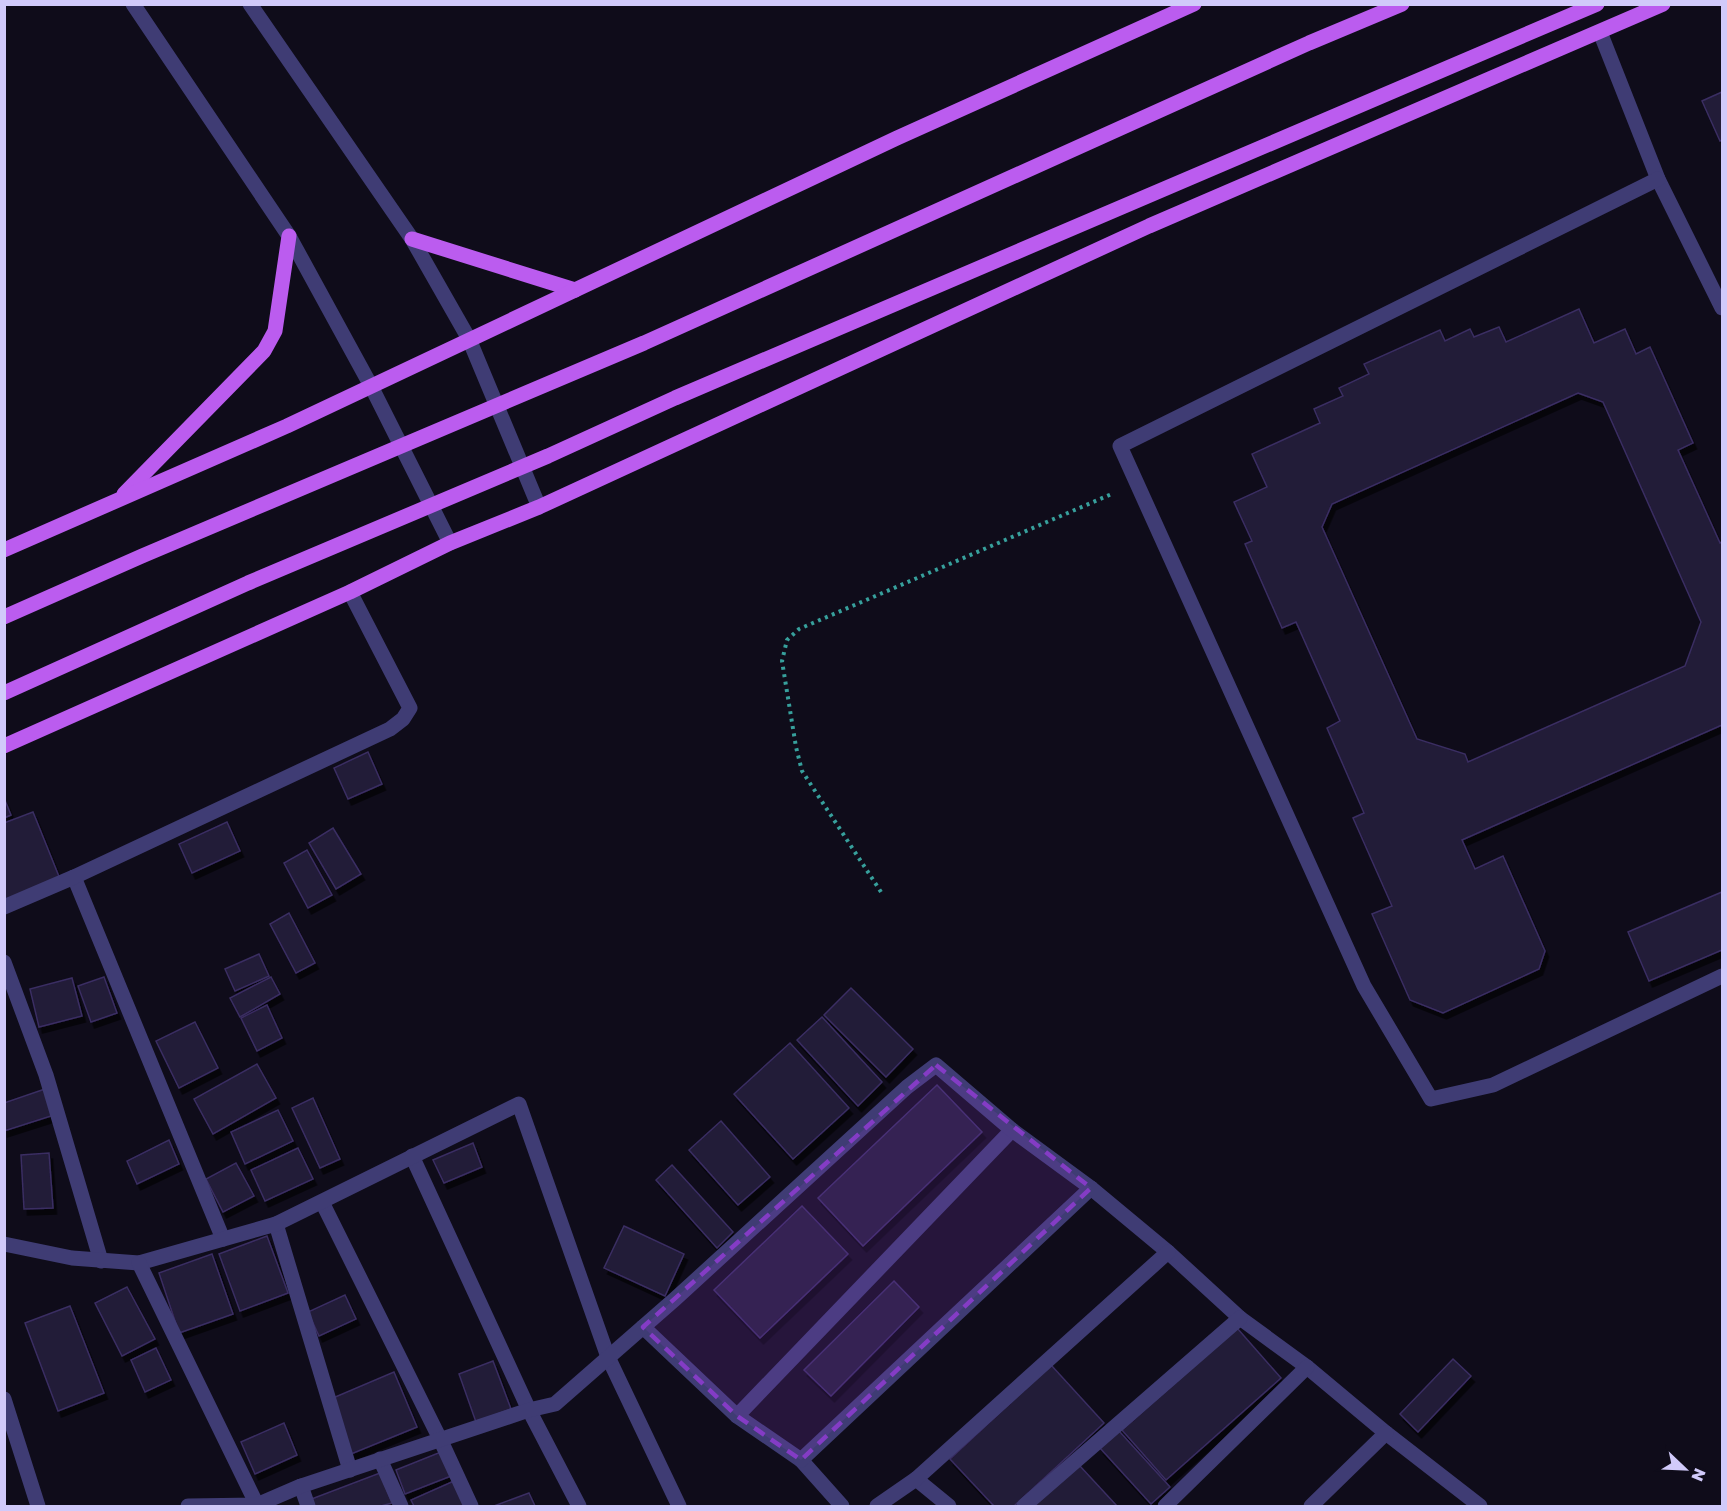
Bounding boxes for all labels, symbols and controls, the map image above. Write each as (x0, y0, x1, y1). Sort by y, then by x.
north arrow (1655, 1439, 1715, 1499)
text: N (1687, 1465, 1710, 1484)

